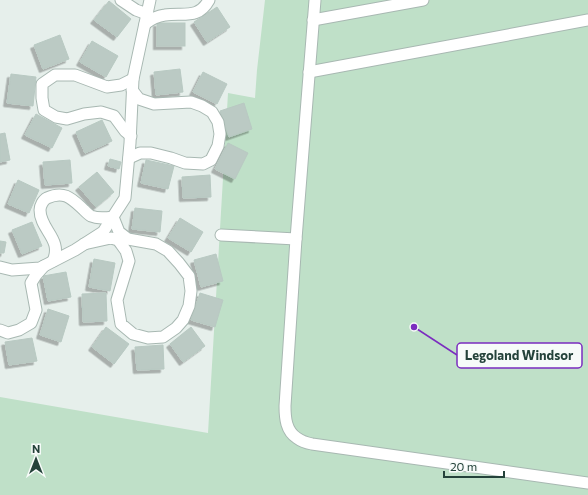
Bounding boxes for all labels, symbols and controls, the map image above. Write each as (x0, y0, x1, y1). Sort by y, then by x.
callout: Legoland Windsor (457, 343, 582, 368)
text: Legoland Windsor (465, 347, 574, 363)
north arrow (16, 439, 56, 479)
text: N (32, 442, 40, 455)
scale bar (444, 453, 504, 479)
text: 20 m (450, 459, 477, 473)

